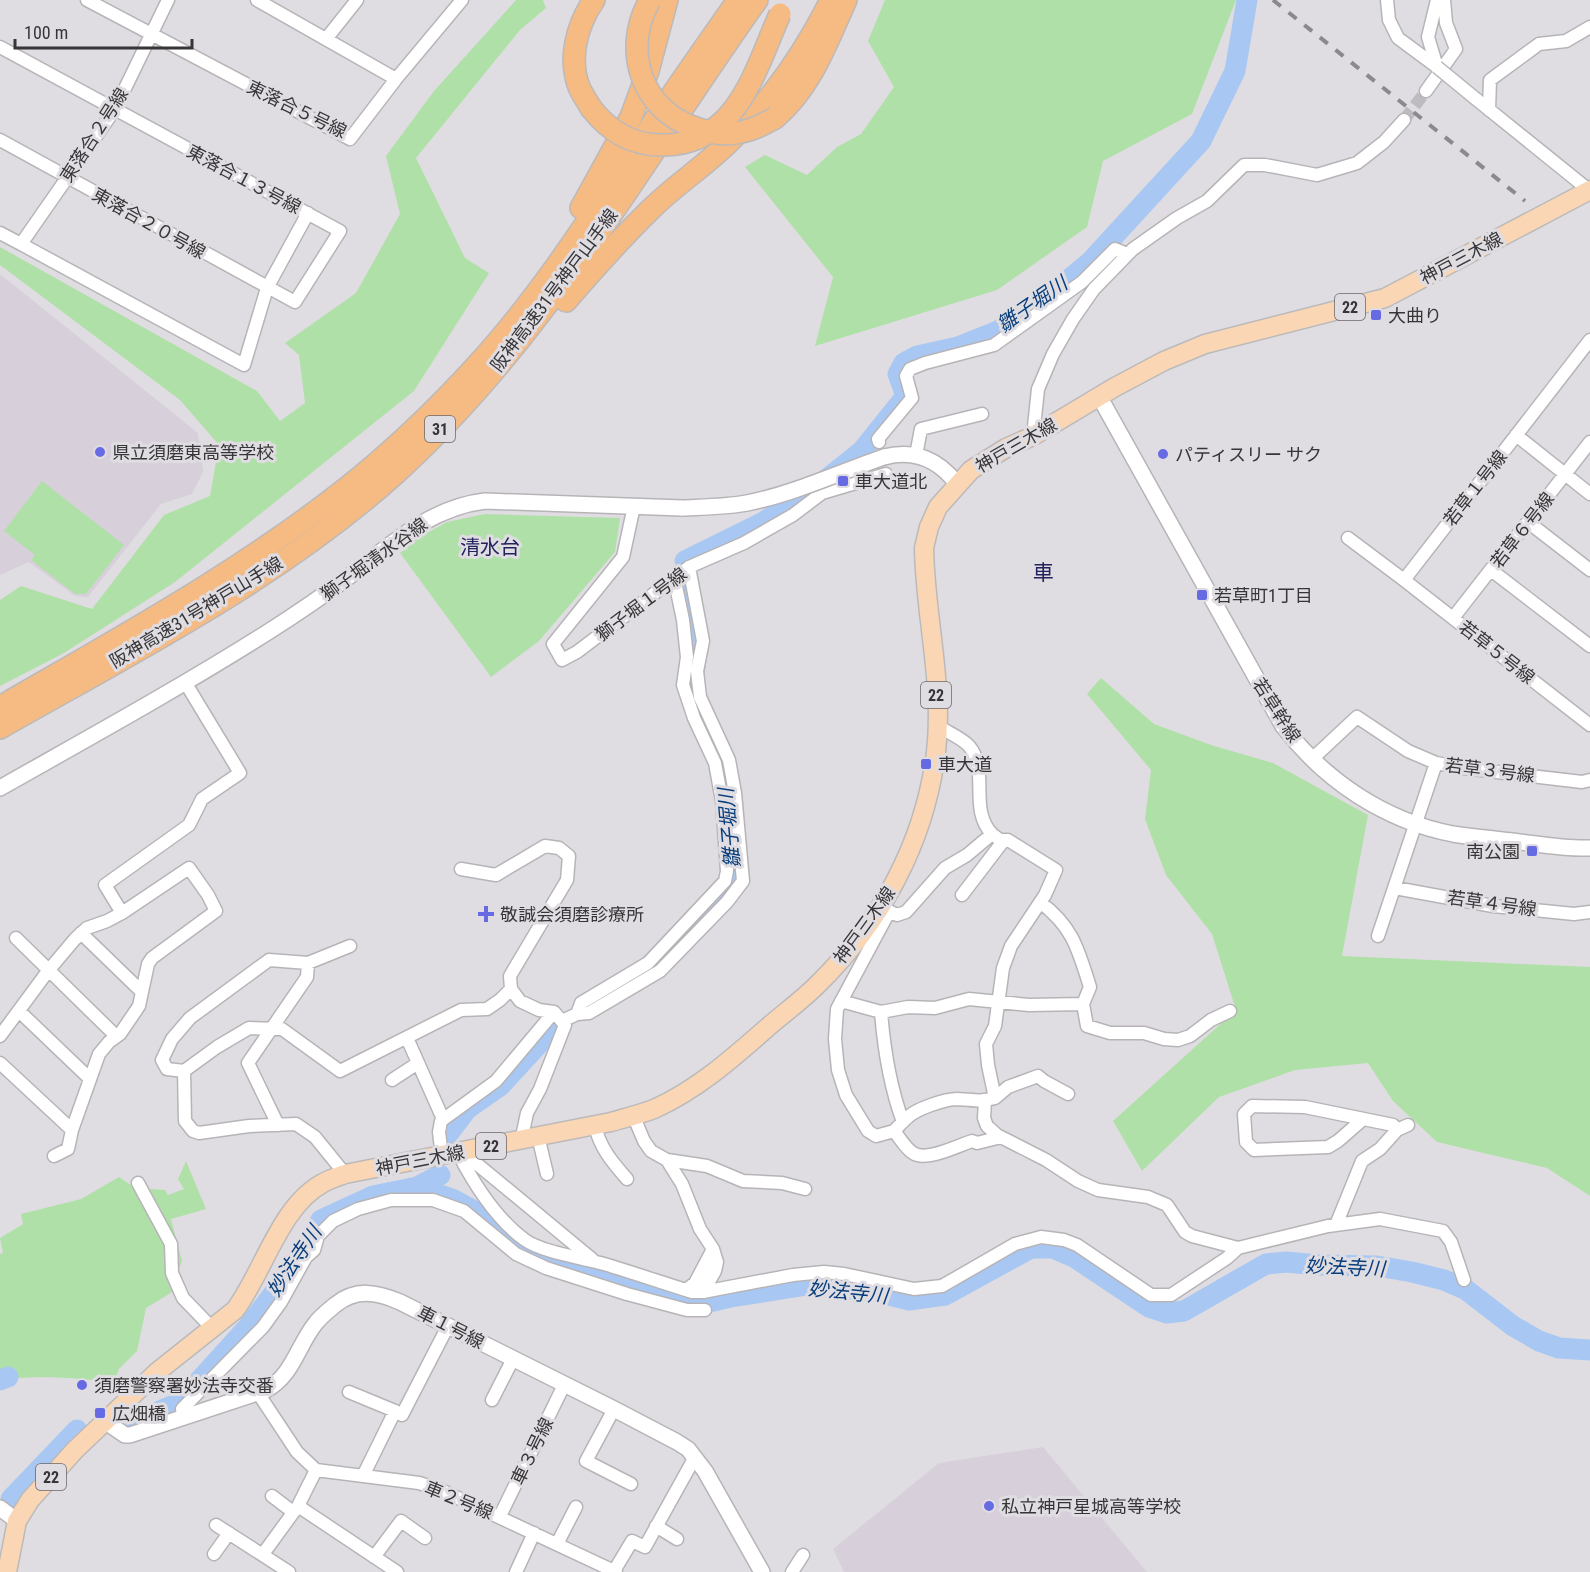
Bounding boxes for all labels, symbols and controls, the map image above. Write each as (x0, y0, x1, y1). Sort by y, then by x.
scale bar (15, 12, 192, 50)
text: 100 m (24, 22, 68, 43)
street label: 東落合５号線 (244, 76, 350, 142)
street label: 東落合２号線 (56, 84, 132, 186)
street label: 東落合１３号線 (183, 140, 305, 218)
street label: 東落合２０号線 (89, 183, 209, 263)
street label: 阪神高速31号神戸山手線 (486, 205, 622, 375)
street label: 神戸三木線 (1416, 228, 1506, 288)
water label: 雛子堀川 (992, 270, 1073, 337)
road number: 22 (1335, 294, 1365, 320)
place label: 大曲り (1388, 305, 1442, 326)
marker: 大曲り (1369, 308, 1383, 322)
street label: 神戸三木線 (972, 413, 1060, 477)
road number: 31 (425, 416, 455, 442)
place label: 県立須磨東高等学校 (112, 442, 274, 463)
place label: パティスリー サク (1175, 444, 1322, 465)
marker: 県立須磨東高等学校 (93, 445, 107, 459)
street label: 若草１号線 (1439, 446, 1511, 530)
marker: パティスリー サク (1156, 447, 1170, 461)
place label: 車大道北 (855, 471, 927, 492)
marker: 車大道北 (836, 474, 850, 488)
street label: 若草６号線 (1486, 488, 1558, 572)
street label: 獅子堀清水谷線 (317, 513, 431, 605)
district label: 清水台 (460, 535, 520, 559)
street label: 阪神高速31号神戸山手線 (106, 552, 286, 672)
district label: 車 (1033, 561, 1054, 585)
street label: 獅子堀１号線 (592, 563, 690, 645)
place label: 若草町1丁目 (1214, 585, 1313, 606)
marker: 若草町1丁目 (1195, 588, 1209, 602)
street label: 若草５号線 (1455, 616, 1539, 688)
street label: 若草幹線 (1249, 674, 1305, 746)
road number: 22 (921, 682, 951, 708)
place label: 車大道 (938, 754, 992, 775)
street label: 若草３号線 (1444, 754, 1536, 786)
marker: 車大道 (919, 757, 933, 771)
water label: 雛子堀川 (713, 785, 744, 869)
place label: 南公園 (1466, 841, 1520, 862)
marker: 南公園 (1525, 844, 1539, 858)
street label: 神戸三木線 (829, 882, 899, 968)
street label: 若草４号線 (1446, 886, 1538, 920)
place label: 敬誠会須磨診療所 (500, 904, 644, 925)
marker: 敬誠会須磨診療所 (477, 905, 495, 923)
road number: 22 (476, 1133, 506, 1159)
street label: 神戸三木線 (374, 1141, 466, 1179)
water label: 妙法寺川 (262, 1219, 327, 1301)
water label: 妙法寺川 (1304, 1253, 1388, 1281)
water label: 妙法寺川 (807, 1276, 891, 1308)
street label: 車１号線 (414, 1301, 488, 1353)
place label: 須磨警察署妙法寺交番 (94, 1375, 274, 1396)
marker: 須磨警察署妙法寺交番 (75, 1378, 89, 1392)
place label: 広畑橋 (112, 1403, 166, 1424)
marker: 広畑橋 (93, 1406, 107, 1420)
street label: 車３号線 (507, 1414, 557, 1488)
road number: 22 (36, 1464, 66, 1490)
street label: 車２号線 (422, 1477, 496, 1523)
place label: 私立神戸星城高等学校 (1001, 1496, 1181, 1517)
marker: 私立神戸星城高等学校 (982, 1499, 996, 1513)

